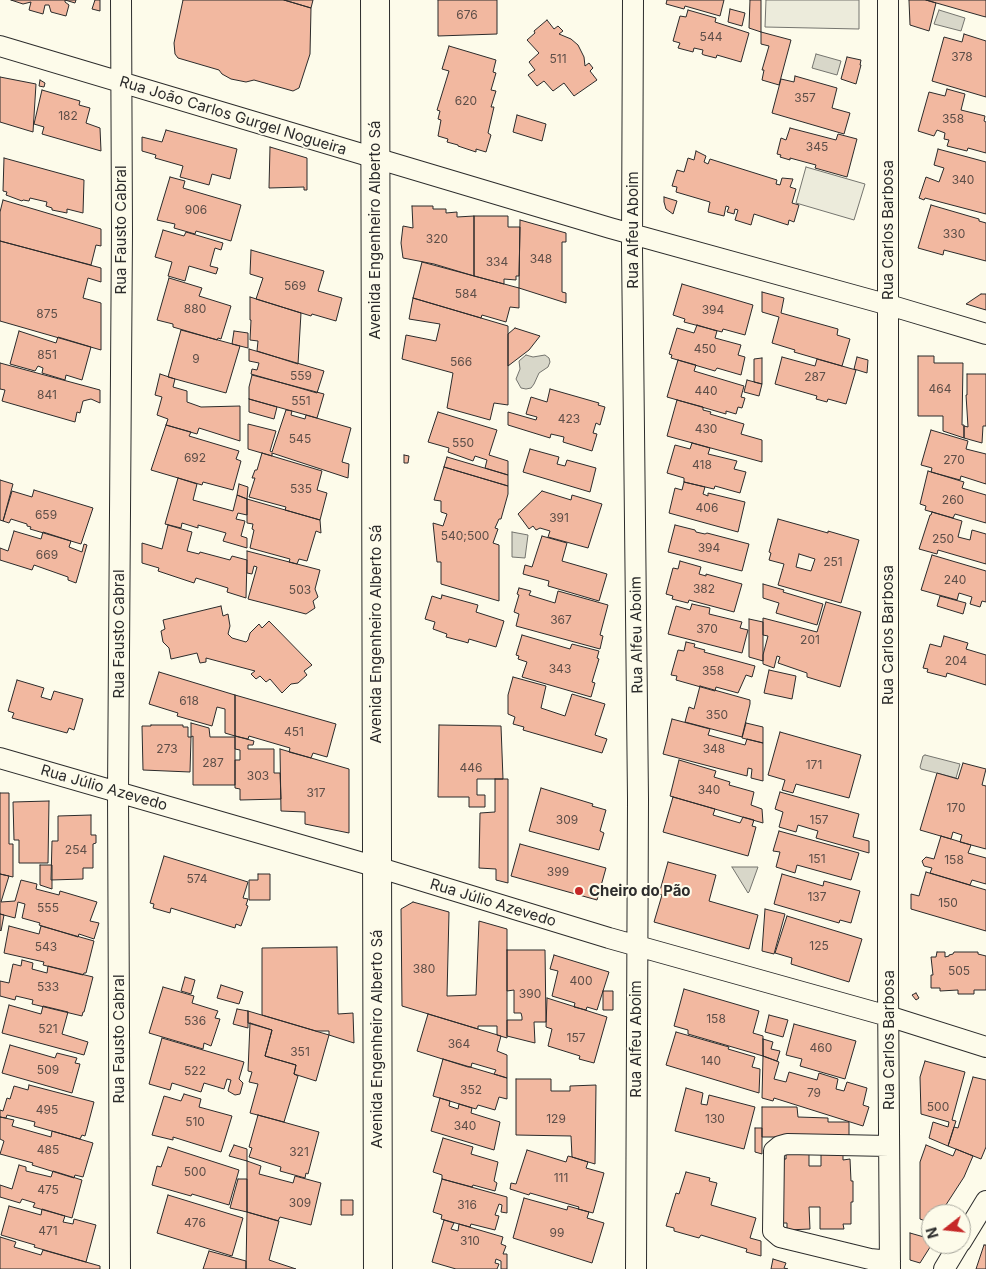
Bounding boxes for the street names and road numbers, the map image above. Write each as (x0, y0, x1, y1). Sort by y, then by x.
street label: Rua João Carlos Gurgel Nogueira (117, 73, 349, 159)
street label: Avenida Engenheiro Alberto Sá (366, 121, 384, 339)
street label: Rua Carlos Barbosa (879, 160, 897, 300)
street label: Rua Fausto Cabral (112, 165, 130, 295)
street label: Rua Alfeu Aboim (624, 171, 642, 289)
street label: Avenida Engenheiro Alberto Sá (367, 525, 385, 743)
street label: Rua Carlos Barbosa (879, 565, 897, 705)
street label: Rua Fausto Cabral (110, 569, 128, 699)
street label: Rua Alfeu Aboim (627, 576, 647, 694)
street label: Rua Júlio Azevedo (39, 761, 169, 815)
street label: Rua Júlio Azevedo (428, 875, 558, 931)
street label: Avenida Engenheiro Alberto Sá (368, 930, 386, 1148)
street label: Rua Carlos Barbosa (880, 970, 898, 1110)
street label: Rua Fausto Cabral (110, 974, 128, 1104)
street label: Rua Alfeu Aboim (627, 980, 645, 1098)

